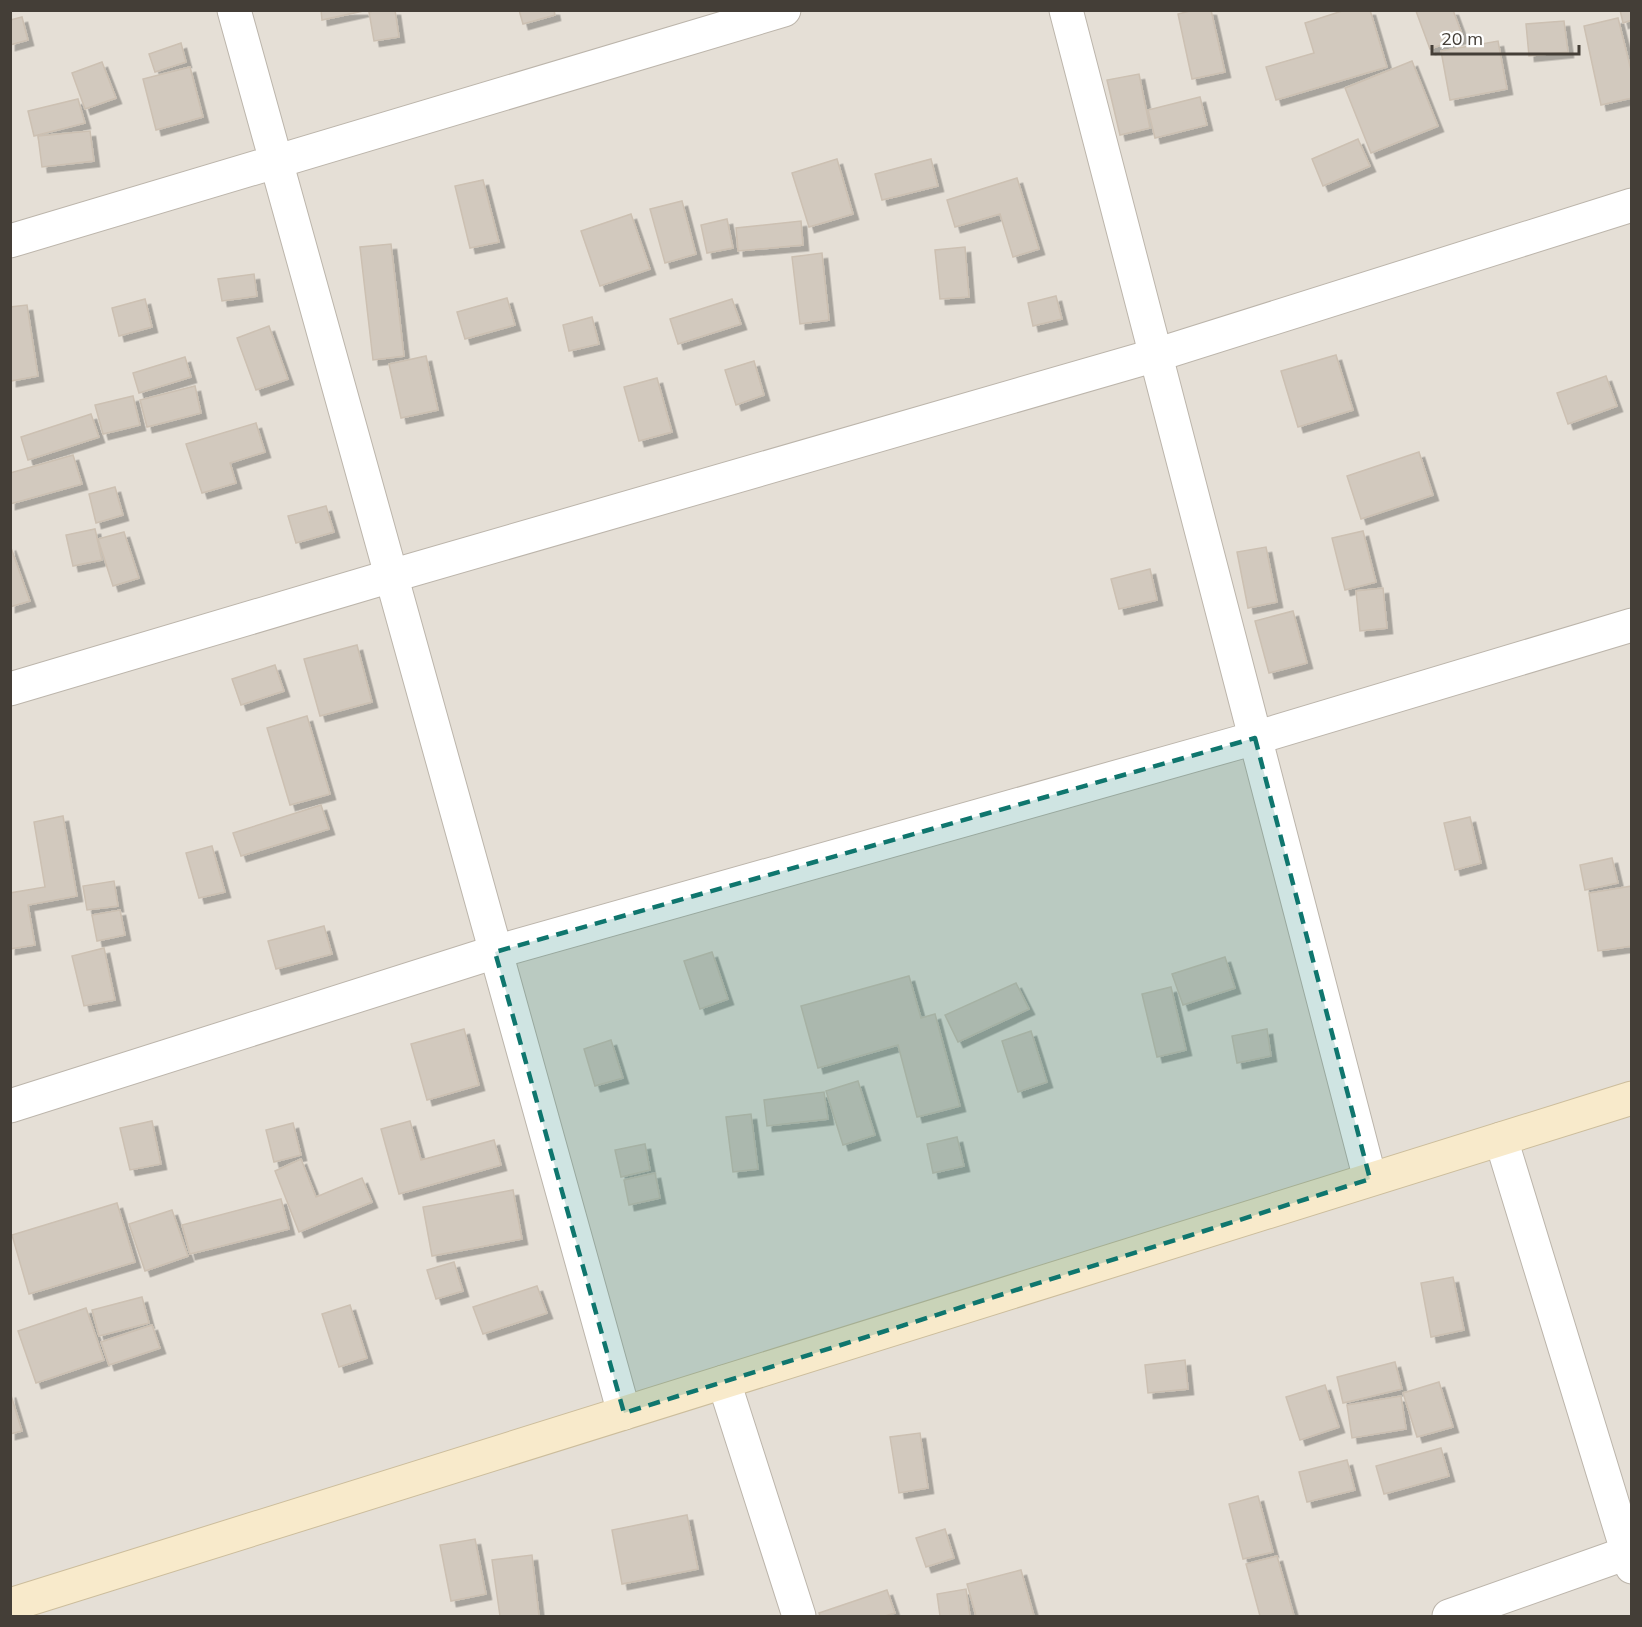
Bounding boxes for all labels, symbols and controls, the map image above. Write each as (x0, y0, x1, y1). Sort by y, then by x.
scale bar (1432, 18, 1579, 56)
text: 20 m (1441, 27, 1483, 50)

